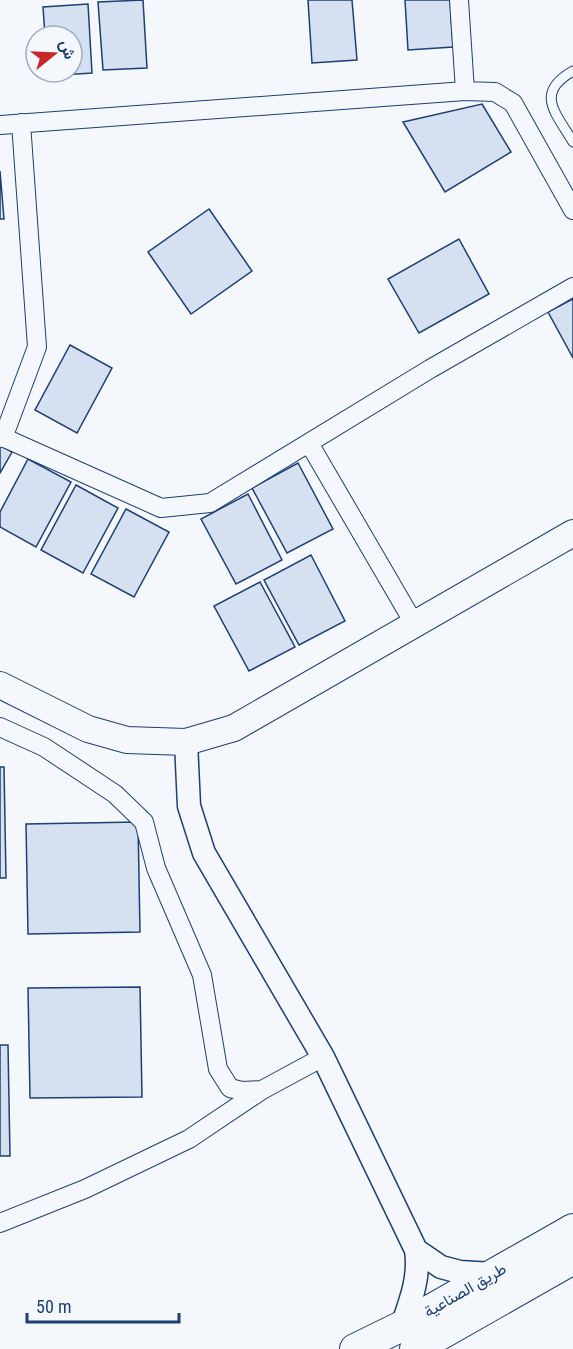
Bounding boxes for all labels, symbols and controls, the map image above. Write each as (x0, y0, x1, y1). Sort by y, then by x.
north arrow (24, 24, 84, 84)
text: ش (56, 37, 80, 62)
street label: طريق الصناعية (421, 1259, 510, 1322)
scale bar (27, 1286, 178, 1324)
text: 50 m (36, 1296, 71, 1317)

